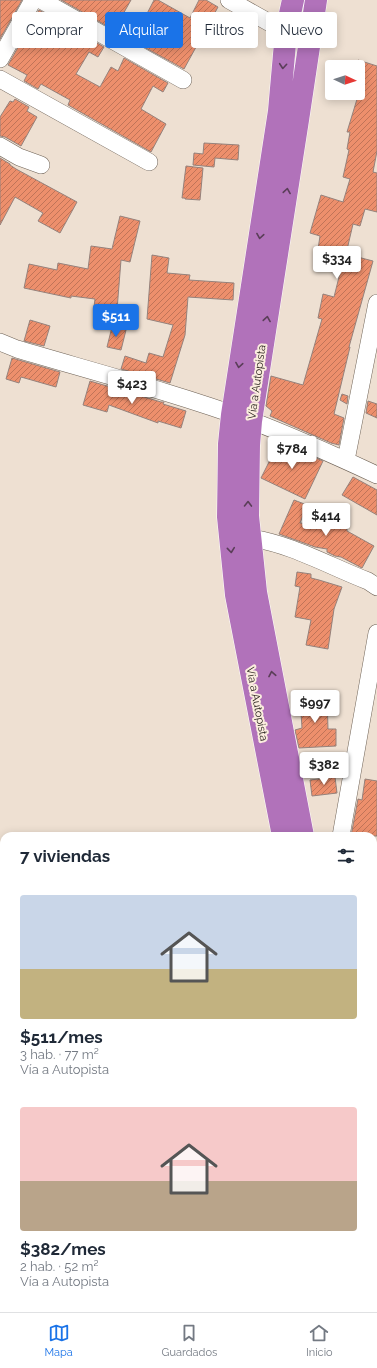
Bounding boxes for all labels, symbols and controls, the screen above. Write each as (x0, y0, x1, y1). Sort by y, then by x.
chip: Comprar (12, 12, 97, 48)
chip: Alquilar (105, 12, 183, 48)
chip: Filtros (191, 12, 258, 48)
chip: Nuevo (266, 12, 337, 48)
north arrow (325, 60, 365, 100)
map controls (325, 60, 365, 100)
one-way arrow (279, 63, 288, 69)
one-way arrow (282, 188, 291, 194)
one-way arrow (256, 233, 264, 239)
pin: $334 (313, 246, 361, 280)
text: $334 (322, 251, 352, 266)
pin: $511 (92, 304, 140, 338)
text: $511 (102, 309, 130, 324)
one-way arrow (262, 316, 271, 322)
street label: Vía a Autopista (245, 344, 269, 420)
one-way arrow (235, 362, 244, 368)
pin: $423 (108, 371, 156, 405)
text: $423 (117, 376, 147, 391)
pin: $784 (268, 436, 316, 470)
text: $784 (277, 441, 307, 456)
one-way arrow (244, 501, 252, 507)
pin: $414 (302, 503, 350, 537)
text: $414 (311, 508, 341, 523)
one-way arrow (227, 547, 236, 553)
street label: Vía a Autopista (243, 666, 271, 742)
one-way arrow (268, 671, 277, 677)
pin: $997 (291, 690, 339, 724)
text: $997 (300, 695, 330, 710)
pin: $382 (300, 752, 348, 786)
text: $382 (309, 757, 339, 772)
icon: filters (335, 845, 357, 867)
text: 7 viviendas (20, 846, 110, 866)
icon: home (153, 921, 225, 993)
text: $511/mes (20, 1027, 103, 1047)
text: 3 hab. · 77 m² (20, 1047, 99, 1062)
text: Vía a Autopista (20, 1062, 109, 1077)
icon: home (153, 1133, 225, 1205)
text: $382/mes (20, 1239, 106, 1259)
text: 2 hab. · 52 m² (20, 1259, 98, 1274)
text: Vía a Autopista (20, 1274, 109, 1289)
tab: Mapa (44, 1322, 73, 1359)
tab: Guardados (162, 1322, 217, 1359)
tab: Inicio (306, 1322, 333, 1359)

